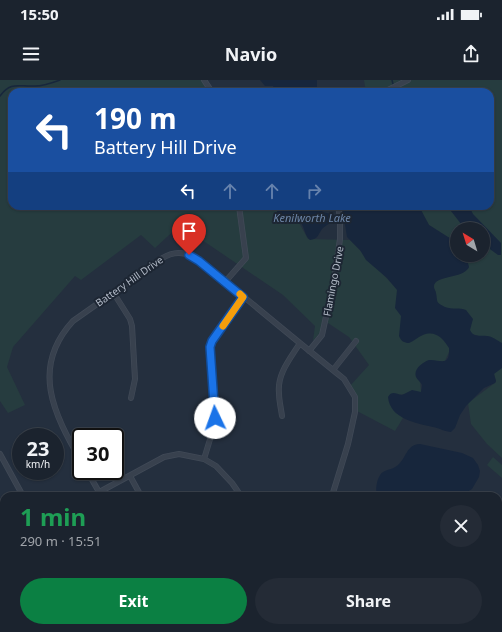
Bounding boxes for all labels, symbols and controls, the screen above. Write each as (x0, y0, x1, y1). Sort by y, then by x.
text: 15:50 (20, 4, 59, 24)
text: Navio (225, 42, 277, 66)
icon: menu (20, 43, 42, 65)
icon: share (460, 43, 482, 65)
text: 190 m (94, 99, 177, 137)
icon: left (28, 104, 80, 156)
text: Battery Hill Drive (94, 135, 237, 159)
icon: left (177, 180, 199, 202)
icon: ahead (219, 180, 241, 202)
icon: ahead (261, 180, 283, 202)
icon: right (303, 180, 325, 202)
water label: Kenilworth Lake (273, 210, 351, 225)
pin (172, 214, 206, 255)
icon: arrive (178, 220, 200, 242)
north arrow (450, 222, 490, 262)
map controls (450, 222, 490, 262)
street label: Flamingo Drive (319, 244, 347, 317)
street label: Battery Hill Drive (93, 252, 166, 309)
position arrow (194, 397, 236, 439)
speed limit sign: 30 (72, 428, 124, 480)
text: 23 (27, 435, 49, 462)
text: km/h (26, 457, 50, 471)
text: 1 min (20, 500, 86, 533)
button: close (440, 505, 482, 547)
text: 290 m · 15:51 (20, 532, 101, 550)
button: Exit (20, 578, 247, 624)
button: Share (255, 578, 482, 624)

